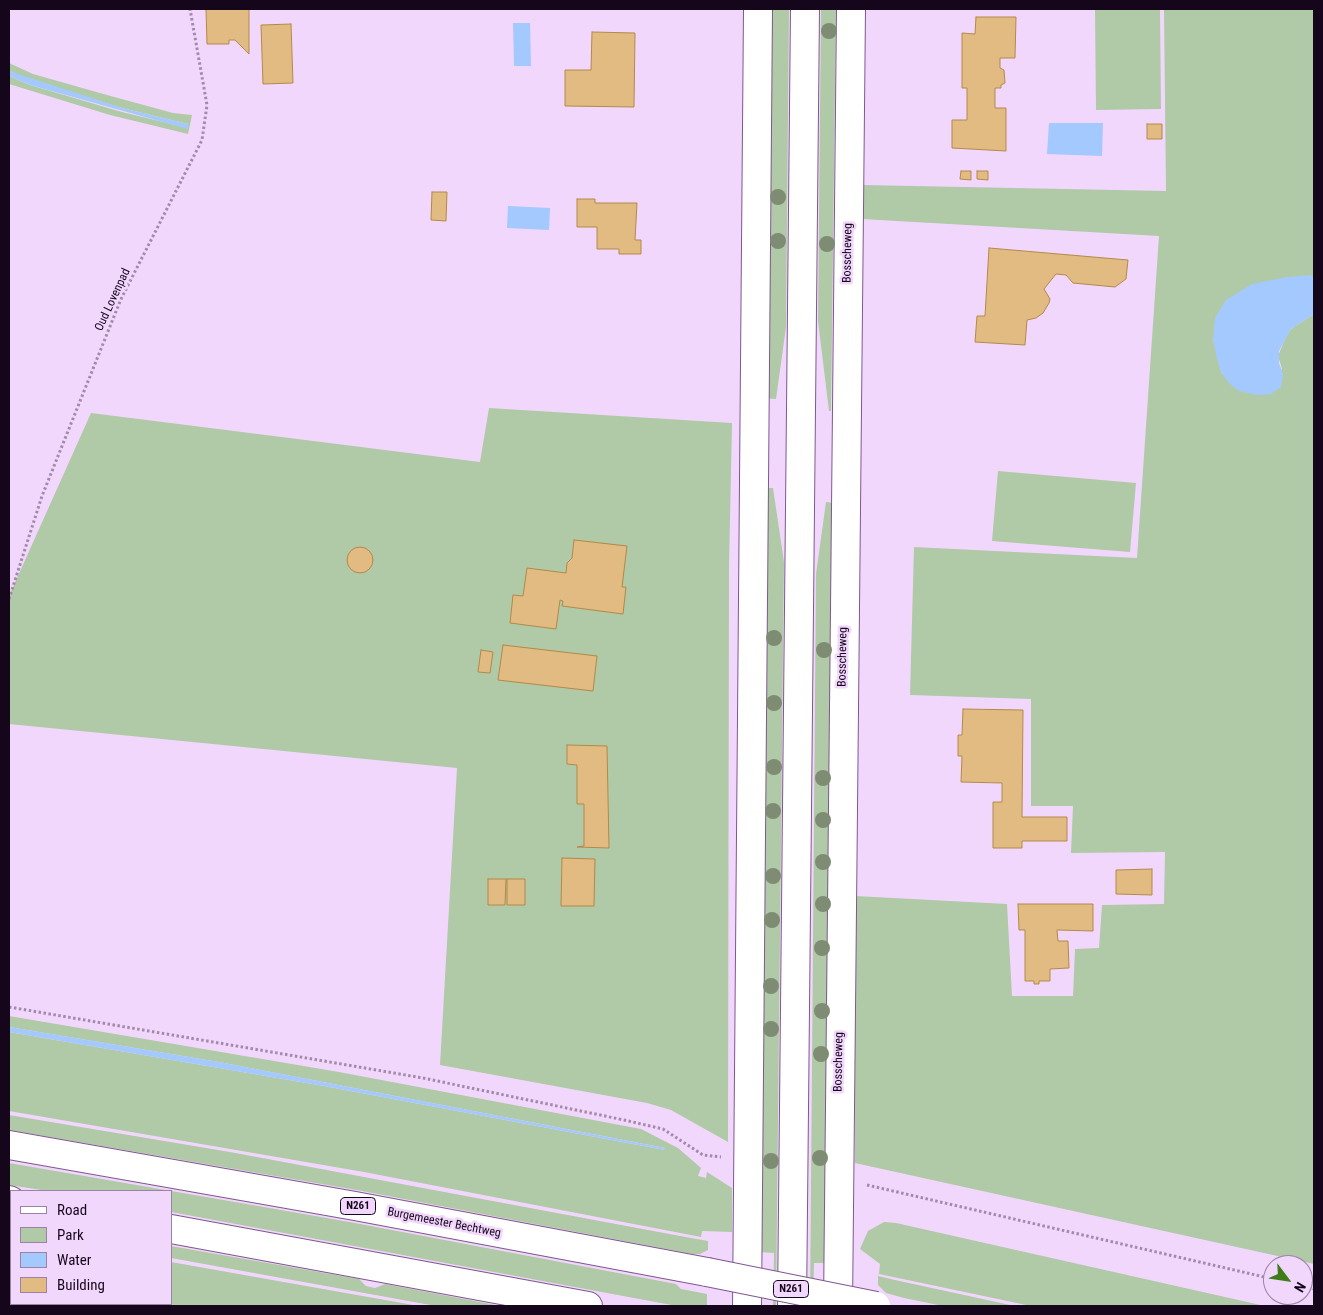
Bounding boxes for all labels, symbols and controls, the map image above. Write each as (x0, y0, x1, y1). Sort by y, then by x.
street label: Bosscheweg (840, 223, 856, 283)
street label: Oud Lovenpad (92, 266, 134, 334)
street label: Bosscheweg (835, 627, 851, 687)
street label: Bosscheweg (831, 1032, 847, 1092)
legend (10, 1190, 172, 1305)
road number: N261 (340, 1198, 376, 1214)
text: Road (57, 1201, 87, 1219)
street label: Burgemeester Bechtweg (386, 1205, 502, 1241)
text: Park (57, 1226, 84, 1244)
text: Water (57, 1251, 91, 1269)
north arrow (1263, 1255, 1313, 1305)
text: Building (57, 1276, 105, 1294)
text: N (1291, 1279, 1309, 1295)
road number: N261 (774, 1280, 808, 1298)

